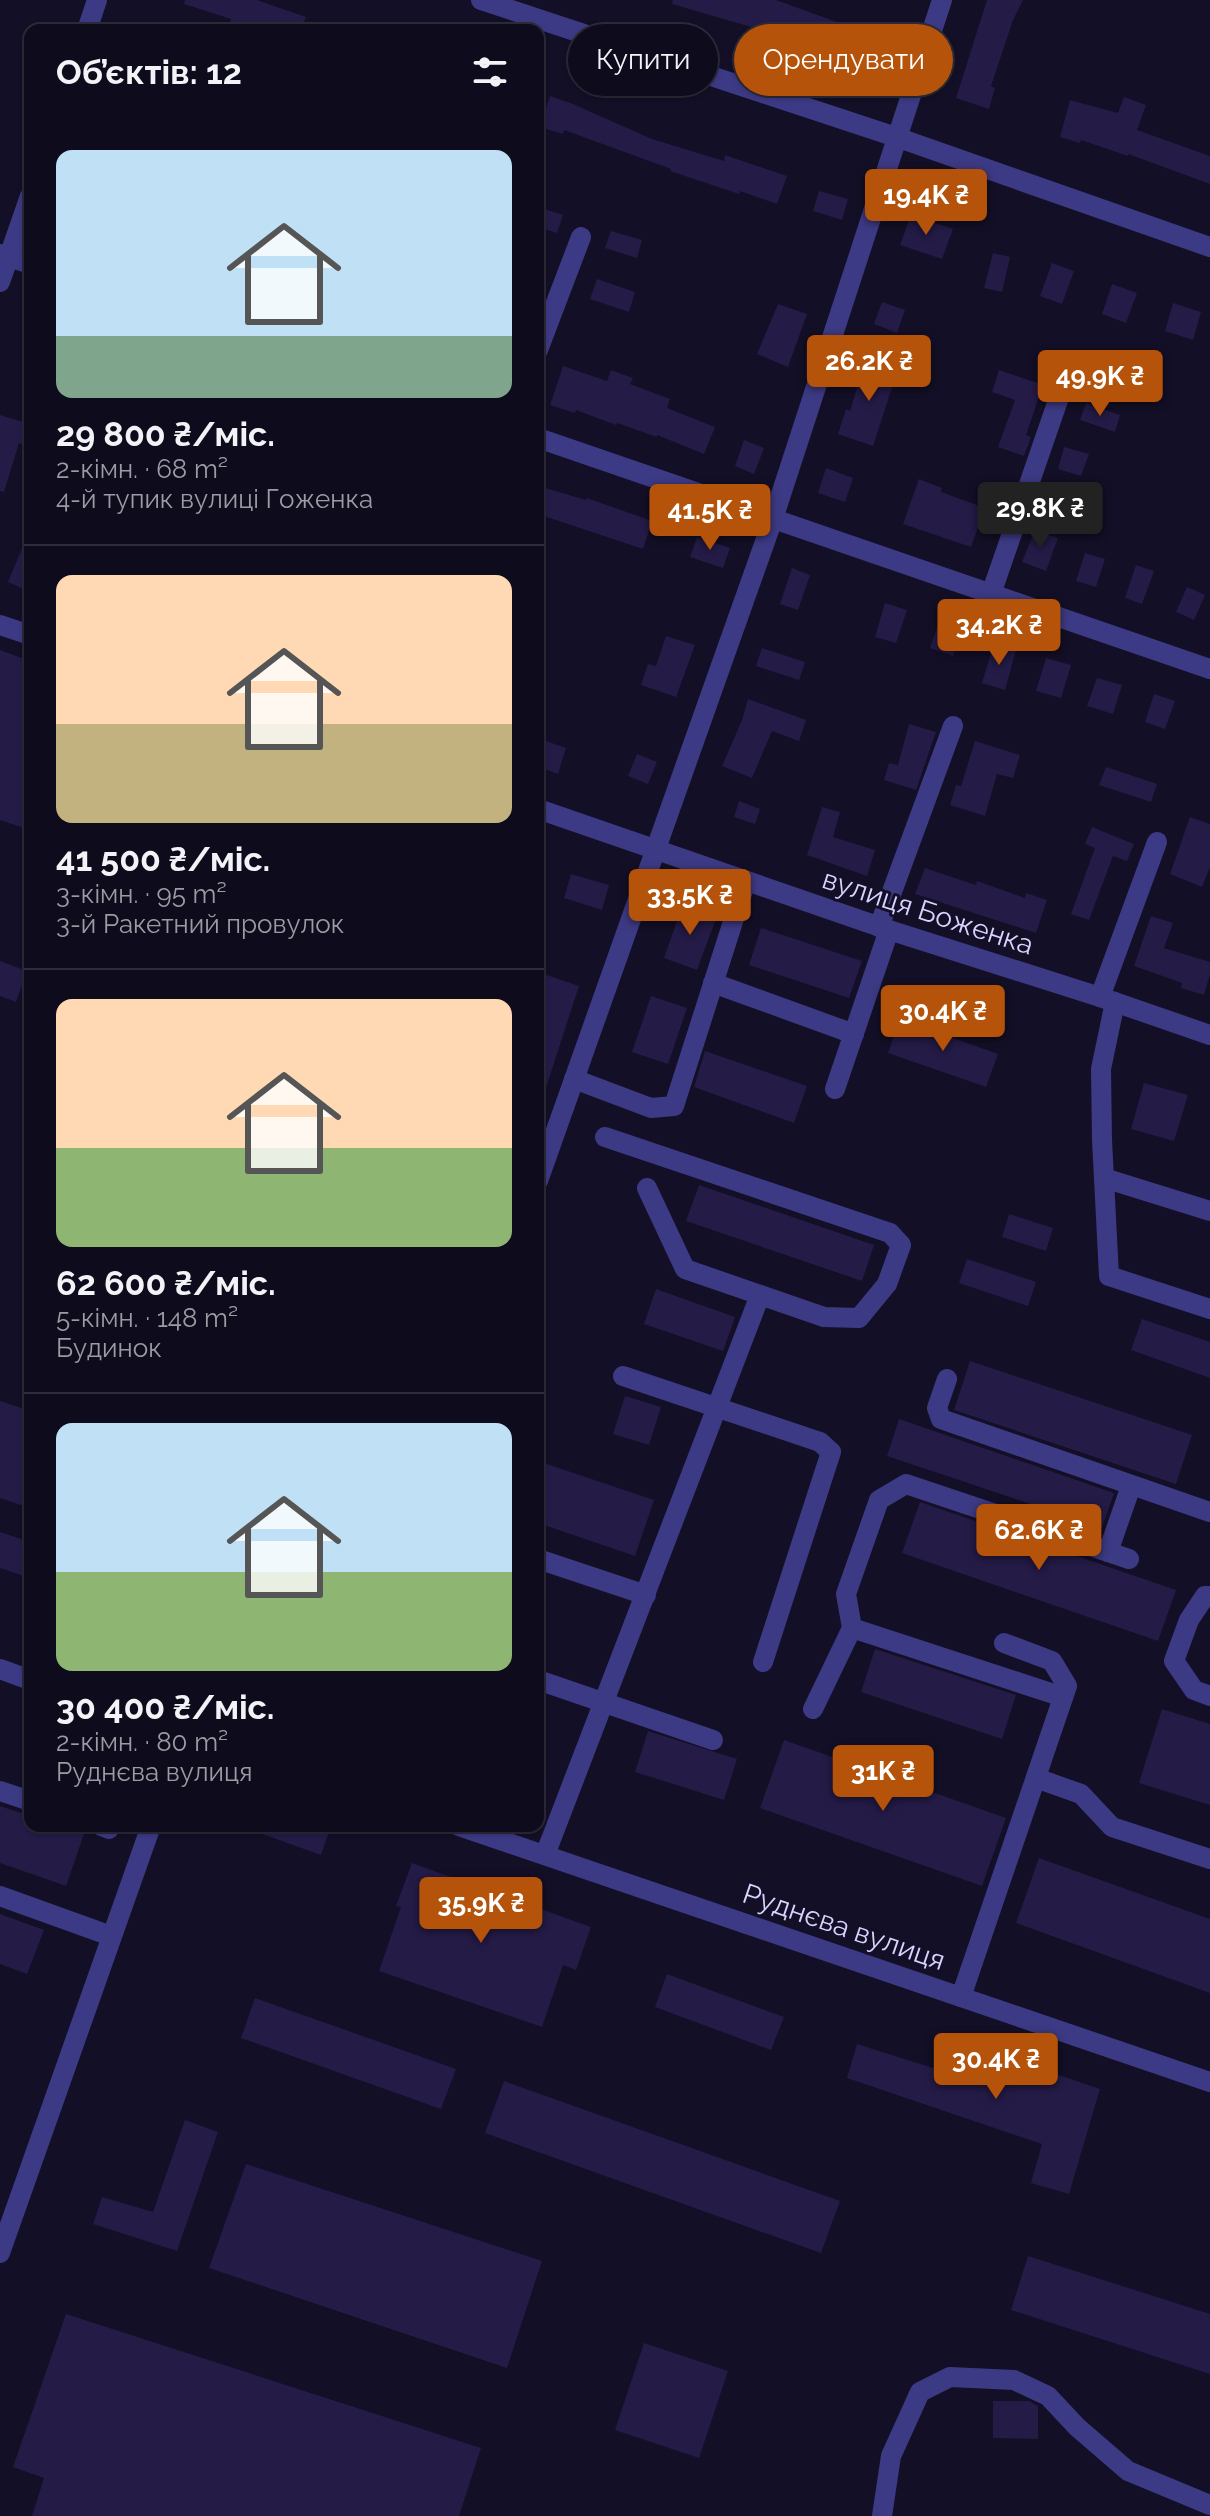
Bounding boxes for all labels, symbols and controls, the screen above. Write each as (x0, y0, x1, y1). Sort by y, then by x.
chip: Купити (568, 24, 718, 96)
chip: Орендувати (734, 24, 953, 96)
icon: filters (468, 50, 512, 94)
text: Об’єктів: 12 (56, 52, 242, 92)
pin: 19.4K ₴ (852, 169, 1000, 237)
text: 19.4K ₴ (883, 180, 969, 210)
icon: home (212, 202, 356, 346)
pin: 26.2K ₴ (795, 335, 943, 403)
text: 26.2K ₴ (825, 346, 913, 376)
pin: 49.9K ₴ (1026, 350, 1174, 418)
text: 49.9K ₴ (1056, 361, 1144, 391)
text: 29 800 ₴/міс. (56, 414, 275, 454)
text: 2-кімн. · 68 m² (56, 454, 228, 484)
pin: 29.8K ₴ (966, 482, 1114, 550)
text: 4-й тупик вулиці Гоженка (56, 484, 373, 514)
pin: 41.5K ₴ (636, 484, 784, 552)
text: 29.8K ₴ (996, 493, 1084, 523)
text: 41.5K ₴ (667, 495, 753, 525)
pin: 34.2K ₴ (925, 599, 1073, 667)
text: 34.2K ₴ (955, 610, 1043, 640)
icon: home (212, 627, 356, 771)
text: 41 500 ₴/міс. (56, 839, 270, 879)
street label: вулиця Боженка (818, 862, 1038, 962)
pin: 33.5K ₴ (616, 869, 764, 937)
text: 3-кімн. · 95 m² (56, 879, 227, 909)
text: 33.5K ₴ (647, 880, 733, 910)
text: 3-й Ракетний провулок (56, 909, 344, 939)
pin: 30.4K ₴ (869, 985, 1017, 1053)
text: 30.4K ₴ (899, 996, 987, 1026)
icon: home (212, 1051, 356, 1195)
text: 62 600 ₴/міс. (56, 1263, 276, 1303)
text: 5-кімн. · 148 m² (56, 1303, 238, 1333)
text: Будинок (56, 1333, 162, 1363)
icon: home (212, 1475, 356, 1619)
pin: 62.6K ₴ (965, 1504, 1113, 1572)
text: 62.6K ₴ (994, 1515, 1084, 1545)
text: 30 400 ₴/міс. (56, 1687, 274, 1727)
text: 2-кімн. · 80 m² (56, 1727, 228, 1757)
pin: 31K ₴ (827, 1745, 939, 1813)
text: 31K ₴ (851, 1756, 915, 1786)
text: Руднєва вулиця (56, 1757, 252, 1787)
pin: 35.9K ₴ (407, 1877, 555, 1945)
street label: Руднєва вулиця (739, 1877, 949, 1977)
text: 35.9K ₴ (437, 1888, 525, 1918)
pin: 30.4K ₴ (922, 2033, 1070, 2101)
text: 30.4K ₴ (952, 2044, 1040, 2074)

